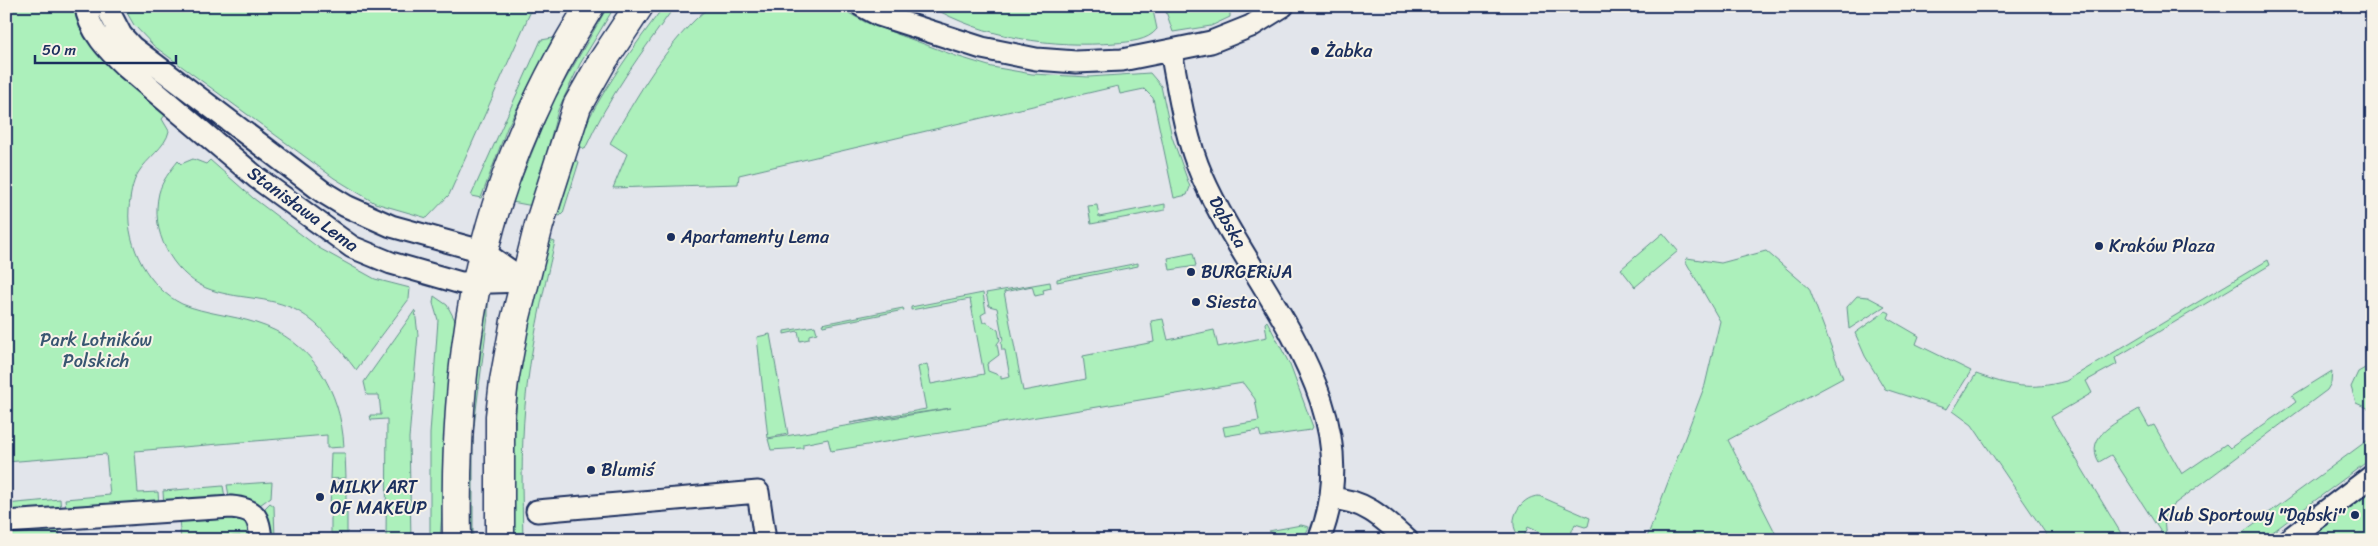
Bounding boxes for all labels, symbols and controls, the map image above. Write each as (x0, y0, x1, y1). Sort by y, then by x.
scale bar (35, 32, 176, 64)
place label: Żabka (1325, 35, 1373, 67)
text: 50 m (42, 37, 77, 63)
marker: Żabka (1309, 45, 1321, 57)
street label: Stanisława Lema (240, 157, 366, 261)
street label: Dąbska (1200, 190, 1256, 254)
place label: Apartamenty Lema (680, 221, 830, 253)
place label: Kraków Plaza (2109, 230, 2216, 262)
marker: Apartamenty Lema (665, 231, 677, 243)
marker: Kraków Plaza (2093, 240, 2105, 252)
place label: BURGERiJA (1201, 256, 1292, 288)
marker: BURGERiJA (1185, 266, 1197, 278)
place label: Siesta (1206, 286, 1257, 318)
marker: Siesta (1190, 296, 1202, 308)
park label: Park Lotników Polskich (40, 324, 153, 377)
place label: Blumiś (601, 454, 656, 486)
marker: Blumiś (585, 464, 597, 476)
place label: MILKY ART OF MAKEUP (330, 471, 427, 524)
marker: MILKY ART OF MAKEUP (314, 491, 326, 503)
place label: Klub Sportowy "Dąbski" (2158, 499, 2347, 531)
marker: Klub Sportowy "Dąbski" (2349, 509, 2361, 521)

